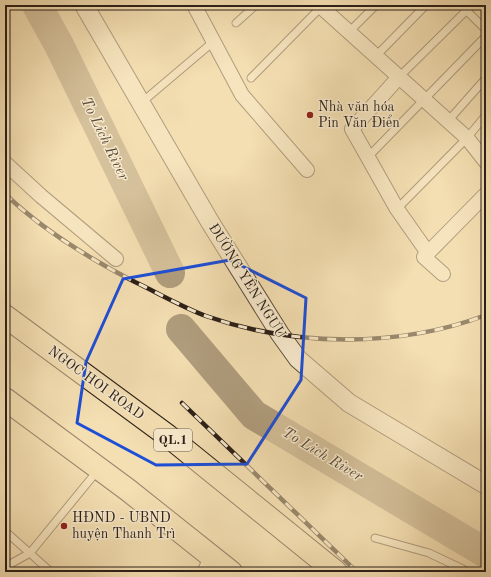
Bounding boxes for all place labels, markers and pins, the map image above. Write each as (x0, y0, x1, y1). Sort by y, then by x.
place label: Nhà văn hóa Pin Văn Điển (318, 100, 400, 130)
marker: Nhà văn hóa Pin Văn Điển (305, 110, 315, 120)
place label: HĐND - UBND huyện Thanh Trì (72, 511, 176, 541)
marker: HĐND - UBND huyện Thanh Trì (59, 521, 69, 531)

